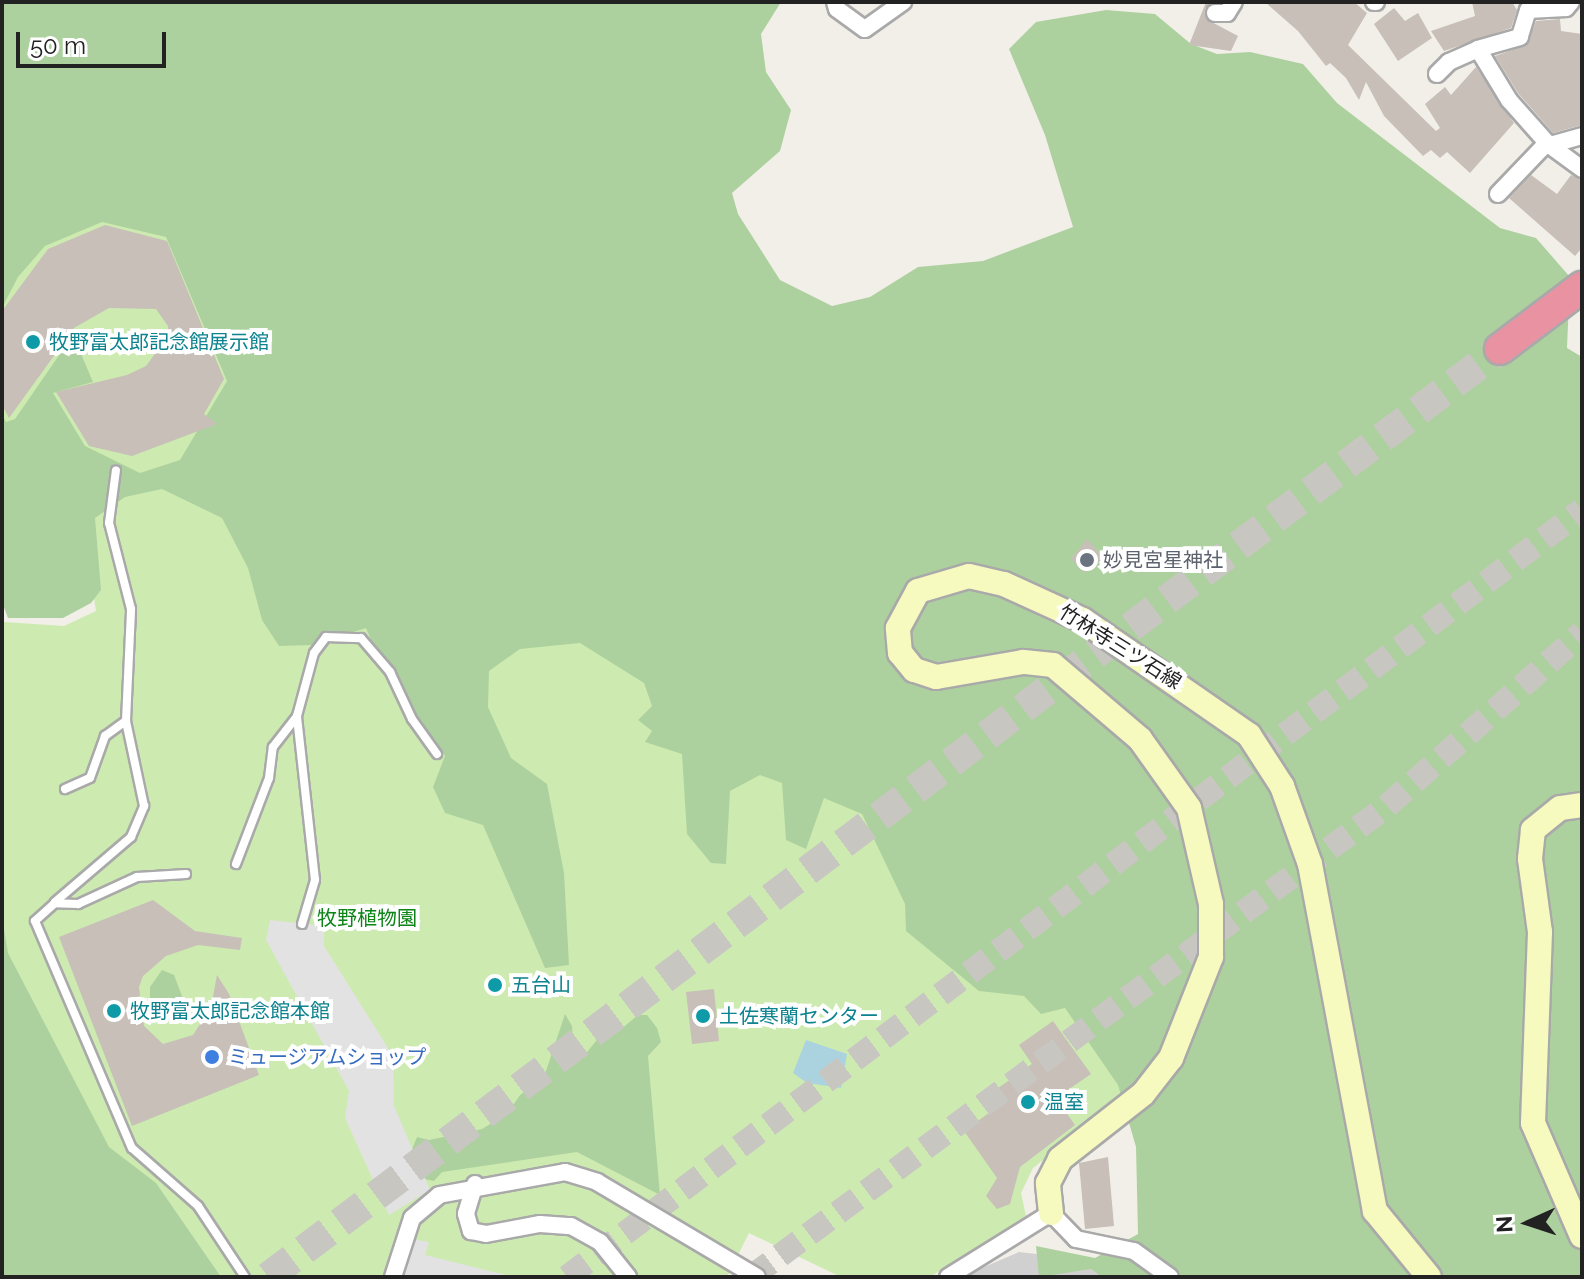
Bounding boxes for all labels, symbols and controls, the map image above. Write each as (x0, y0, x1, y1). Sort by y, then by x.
scale bar (20, 16, 170, 66)
text: 50 m (30, 31, 86, 60)
place label: 牧野富太郎記念館展示館 (49, 330, 269, 354)
marker: 牧野富太郎記念館展示館 (24, 333, 42, 351)
place label: 妙見宮星神社 (1103, 548, 1223, 572)
marker: 妙見宮星神社 (1078, 551, 1096, 569)
street label: 竹林寺三ツ石線 (1054, 600, 1186, 694)
park label: 牧野植物園 (317, 906, 417, 930)
place label: 五台山 (511, 973, 571, 997)
marker: 五台山 (486, 976, 504, 994)
place label: 牧野富太郎記念館本館 (130, 999, 330, 1023)
marker: 牧野富太郎記念館本館 (105, 1002, 123, 1020)
place label: 土佐寒蘭センター (719, 1004, 879, 1028)
marker: 土佐寒蘭センター (694, 1007, 712, 1025)
place label: ミュージアムショップ (228, 1045, 428, 1069)
marker: ミュージアムショップ (203, 1048, 221, 1066)
place label: 温室 (1044, 1090, 1084, 1114)
marker: 温室 (1019, 1093, 1037, 1111)
north arrow (1488, 1183, 1568, 1263)
text: N (1491, 1215, 1517, 1233)

